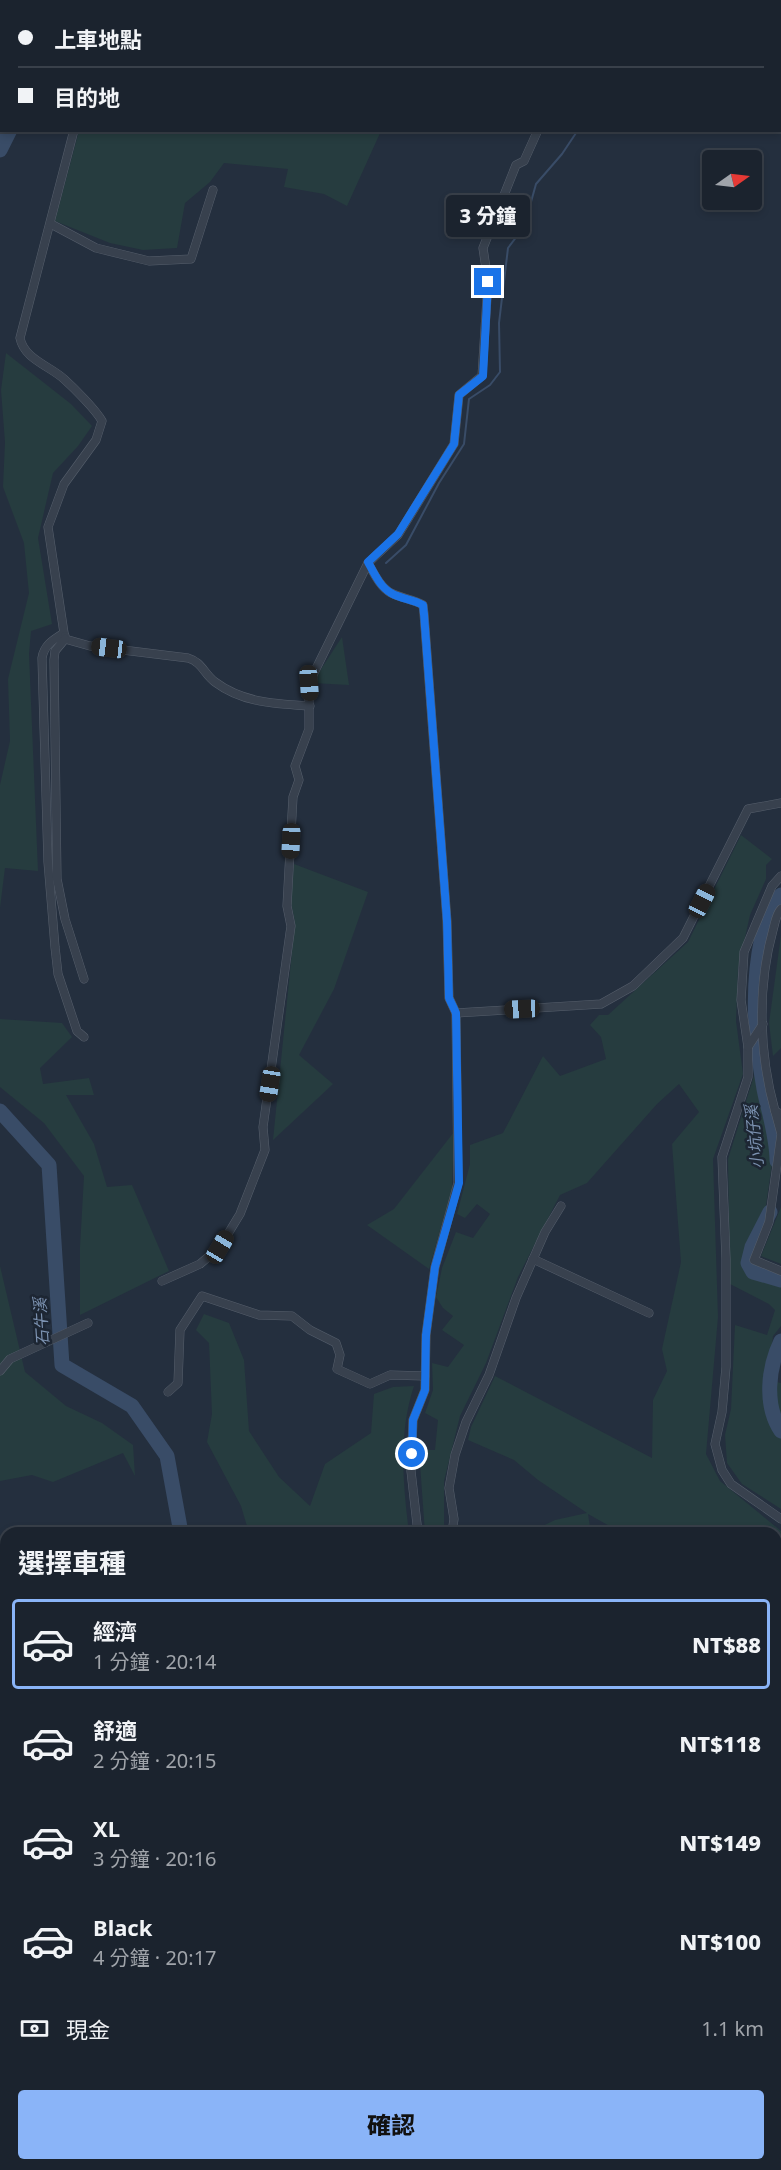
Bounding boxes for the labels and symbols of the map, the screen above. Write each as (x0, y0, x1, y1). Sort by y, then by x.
north arrow (702, 150, 762, 210)
callout: 3 分鐘 (446, 195, 530, 237)
route end (474, 268, 501, 295)
car (90, 637, 128, 659)
car (299, 664, 319, 702)
car (281, 823, 301, 859)
car (686, 881, 718, 921)
car (504, 999, 540, 1019)
car (258, 1065, 282, 1103)
water label: 小坑仔溪 (740, 1102, 768, 1170)
car (203, 1227, 237, 1267)
water label: 石牛溪 (28, 1295, 54, 1347)
route start (398, 1440, 425, 1467)

